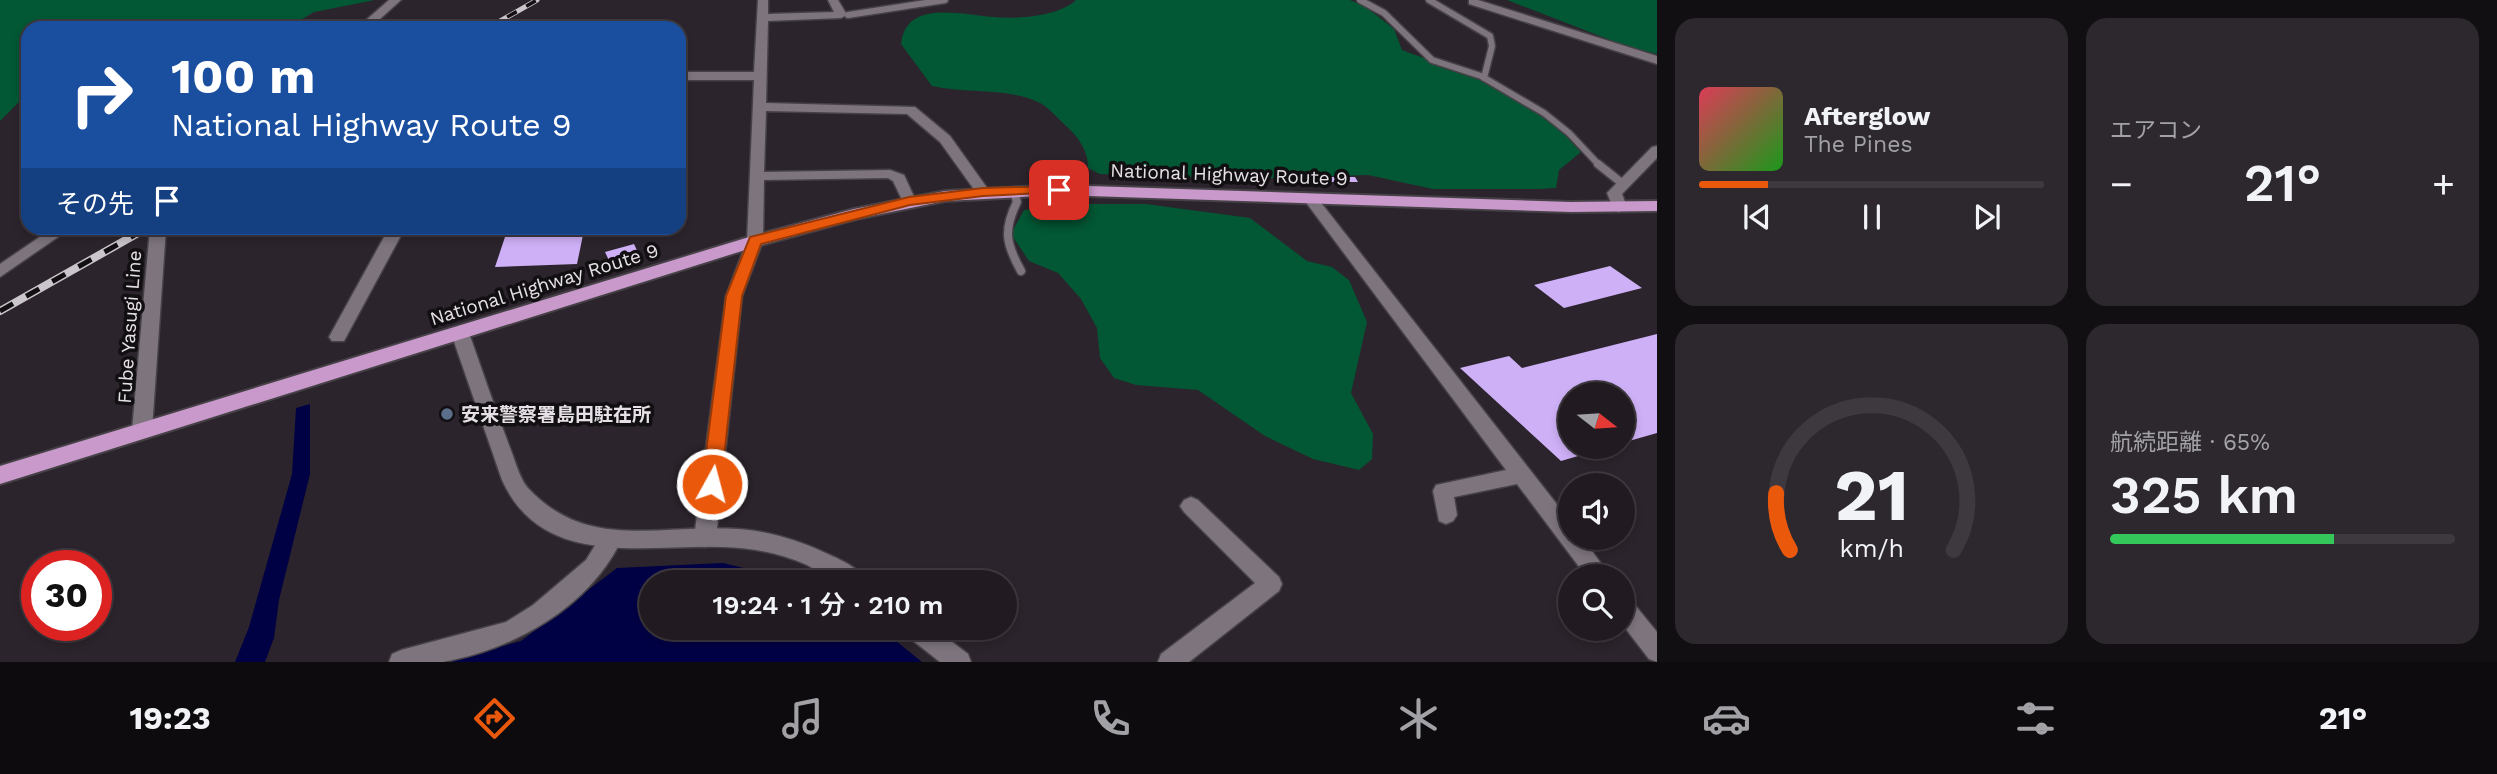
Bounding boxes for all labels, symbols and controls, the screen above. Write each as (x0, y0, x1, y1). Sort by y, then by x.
text: 100 m (171, 47, 315, 105)
icon: right (56, 49, 147, 140)
text: Afterglow (1804, 101, 1930, 131)
text: National Highway Route 9 (171, 106, 571, 144)
text: エアコン (2110, 117, 2202, 144)
text: The Pines (1804, 131, 1913, 158)
text: 21° (2244, 153, 2321, 214)
street label: National Highway Route 9 (1110, 159, 1348, 190)
pin (1029, 160, 1089, 220)
text: − (2110, 162, 2133, 206)
text: + (2432, 162, 2455, 206)
icon: arrive (1040, 171, 1078, 209)
icon: arrive (148, 182, 186, 220)
text: その先 (56, 189, 134, 219)
icon: previous (1738, 198, 1776, 236)
icon: pause (1853, 198, 1891, 236)
icon: next (1968, 198, 2006, 236)
street label: National Highway Route 9 (427, 239, 661, 330)
street label: Fube Yasugi Line (113, 250, 146, 404)
north arrow (1558, 382, 1634, 458)
map controls (1558, 382, 1635, 641)
place label: 安来警察署島田駐在所 (461, 403, 651, 426)
marker: 安来警察署島田駐在所 (439, 406, 455, 422)
text: 航続距離 · 65% (2110, 429, 2270, 456)
position arrow (675, 447, 749, 521)
text: 21 (1834, 452, 1909, 538)
text: 325 km (2110, 465, 2298, 526)
button: sound (1558, 473, 1635, 550)
text: km/h (1839, 534, 1904, 563)
speed limit sign: 30 (21, 550, 112, 641)
button: search (1558, 564, 1635, 641)
text: 19:24 · 1 分 · 210 m (713, 590, 943, 620)
icon: directions (470, 694, 519, 743)
icon: music (778, 694, 827, 743)
icon: phone (1086, 694, 1135, 743)
icon: climate (1394, 694, 1443, 743)
icon: car (1702, 694, 1751, 743)
icon: filters (2011, 694, 2060, 743)
text: 19:23 (130, 699, 211, 737)
text: 21° (2319, 699, 2367, 737)

